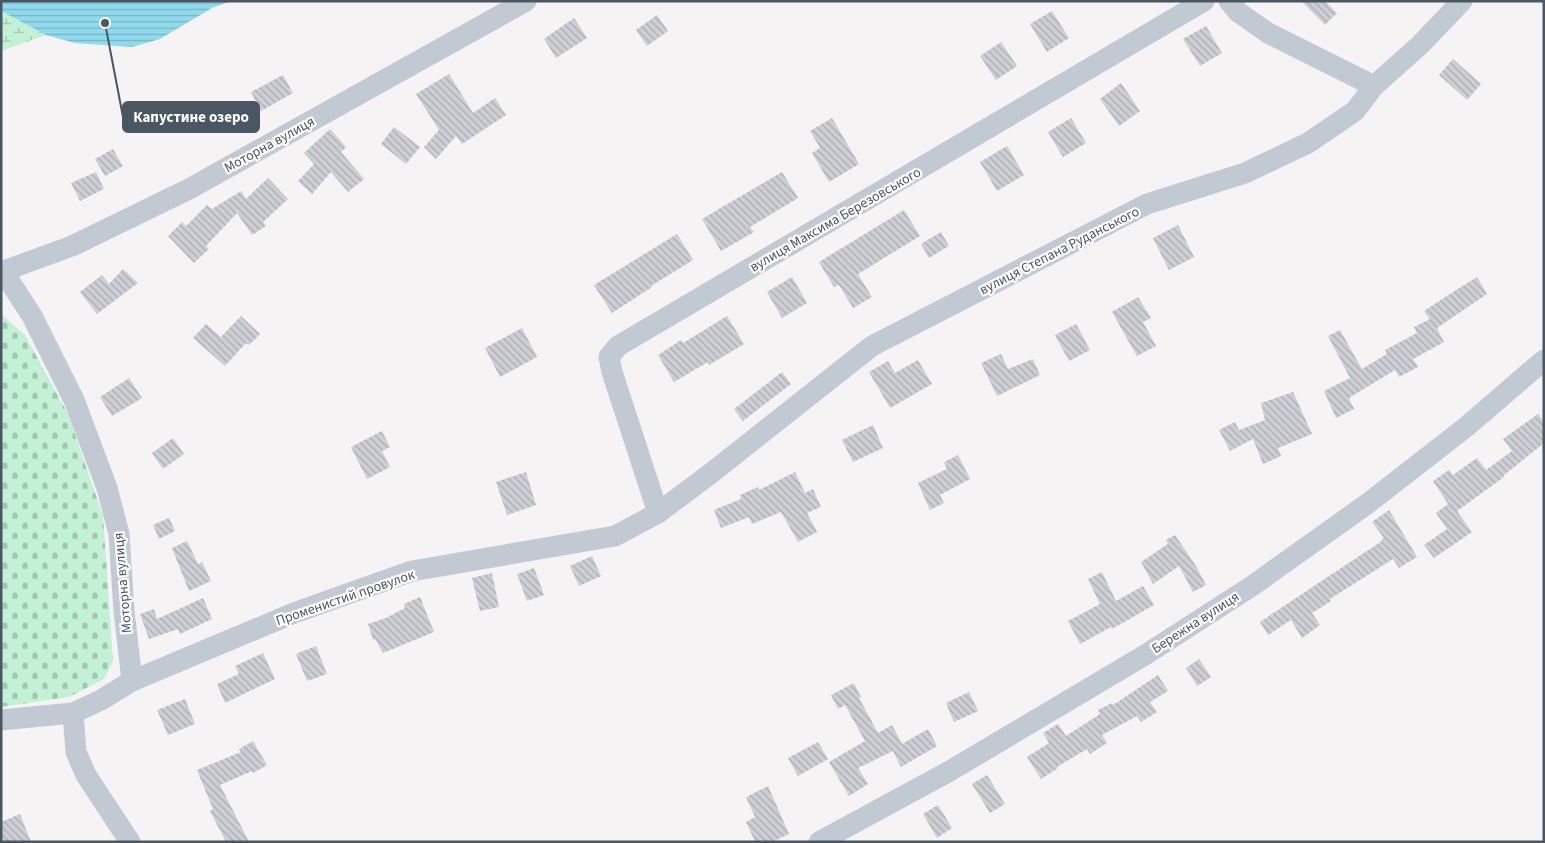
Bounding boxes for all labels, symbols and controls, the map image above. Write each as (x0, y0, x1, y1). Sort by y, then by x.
callout: Капустине озеро (123, 102, 259, 132)
text: Капустине озеро (133, 107, 249, 128)
street label: Моторна вулиця (221, 112, 318, 178)
street label: вулиця Максима Березовського (746, 163, 925, 277)
street label: вулиця Степана Руданського (976, 202, 1143, 300)
street label: Моторна вулиця (109, 532, 137, 634)
street label: Променистий провулок (273, 565, 418, 631)
street label: Бережна вулиця (1148, 587, 1243, 659)

